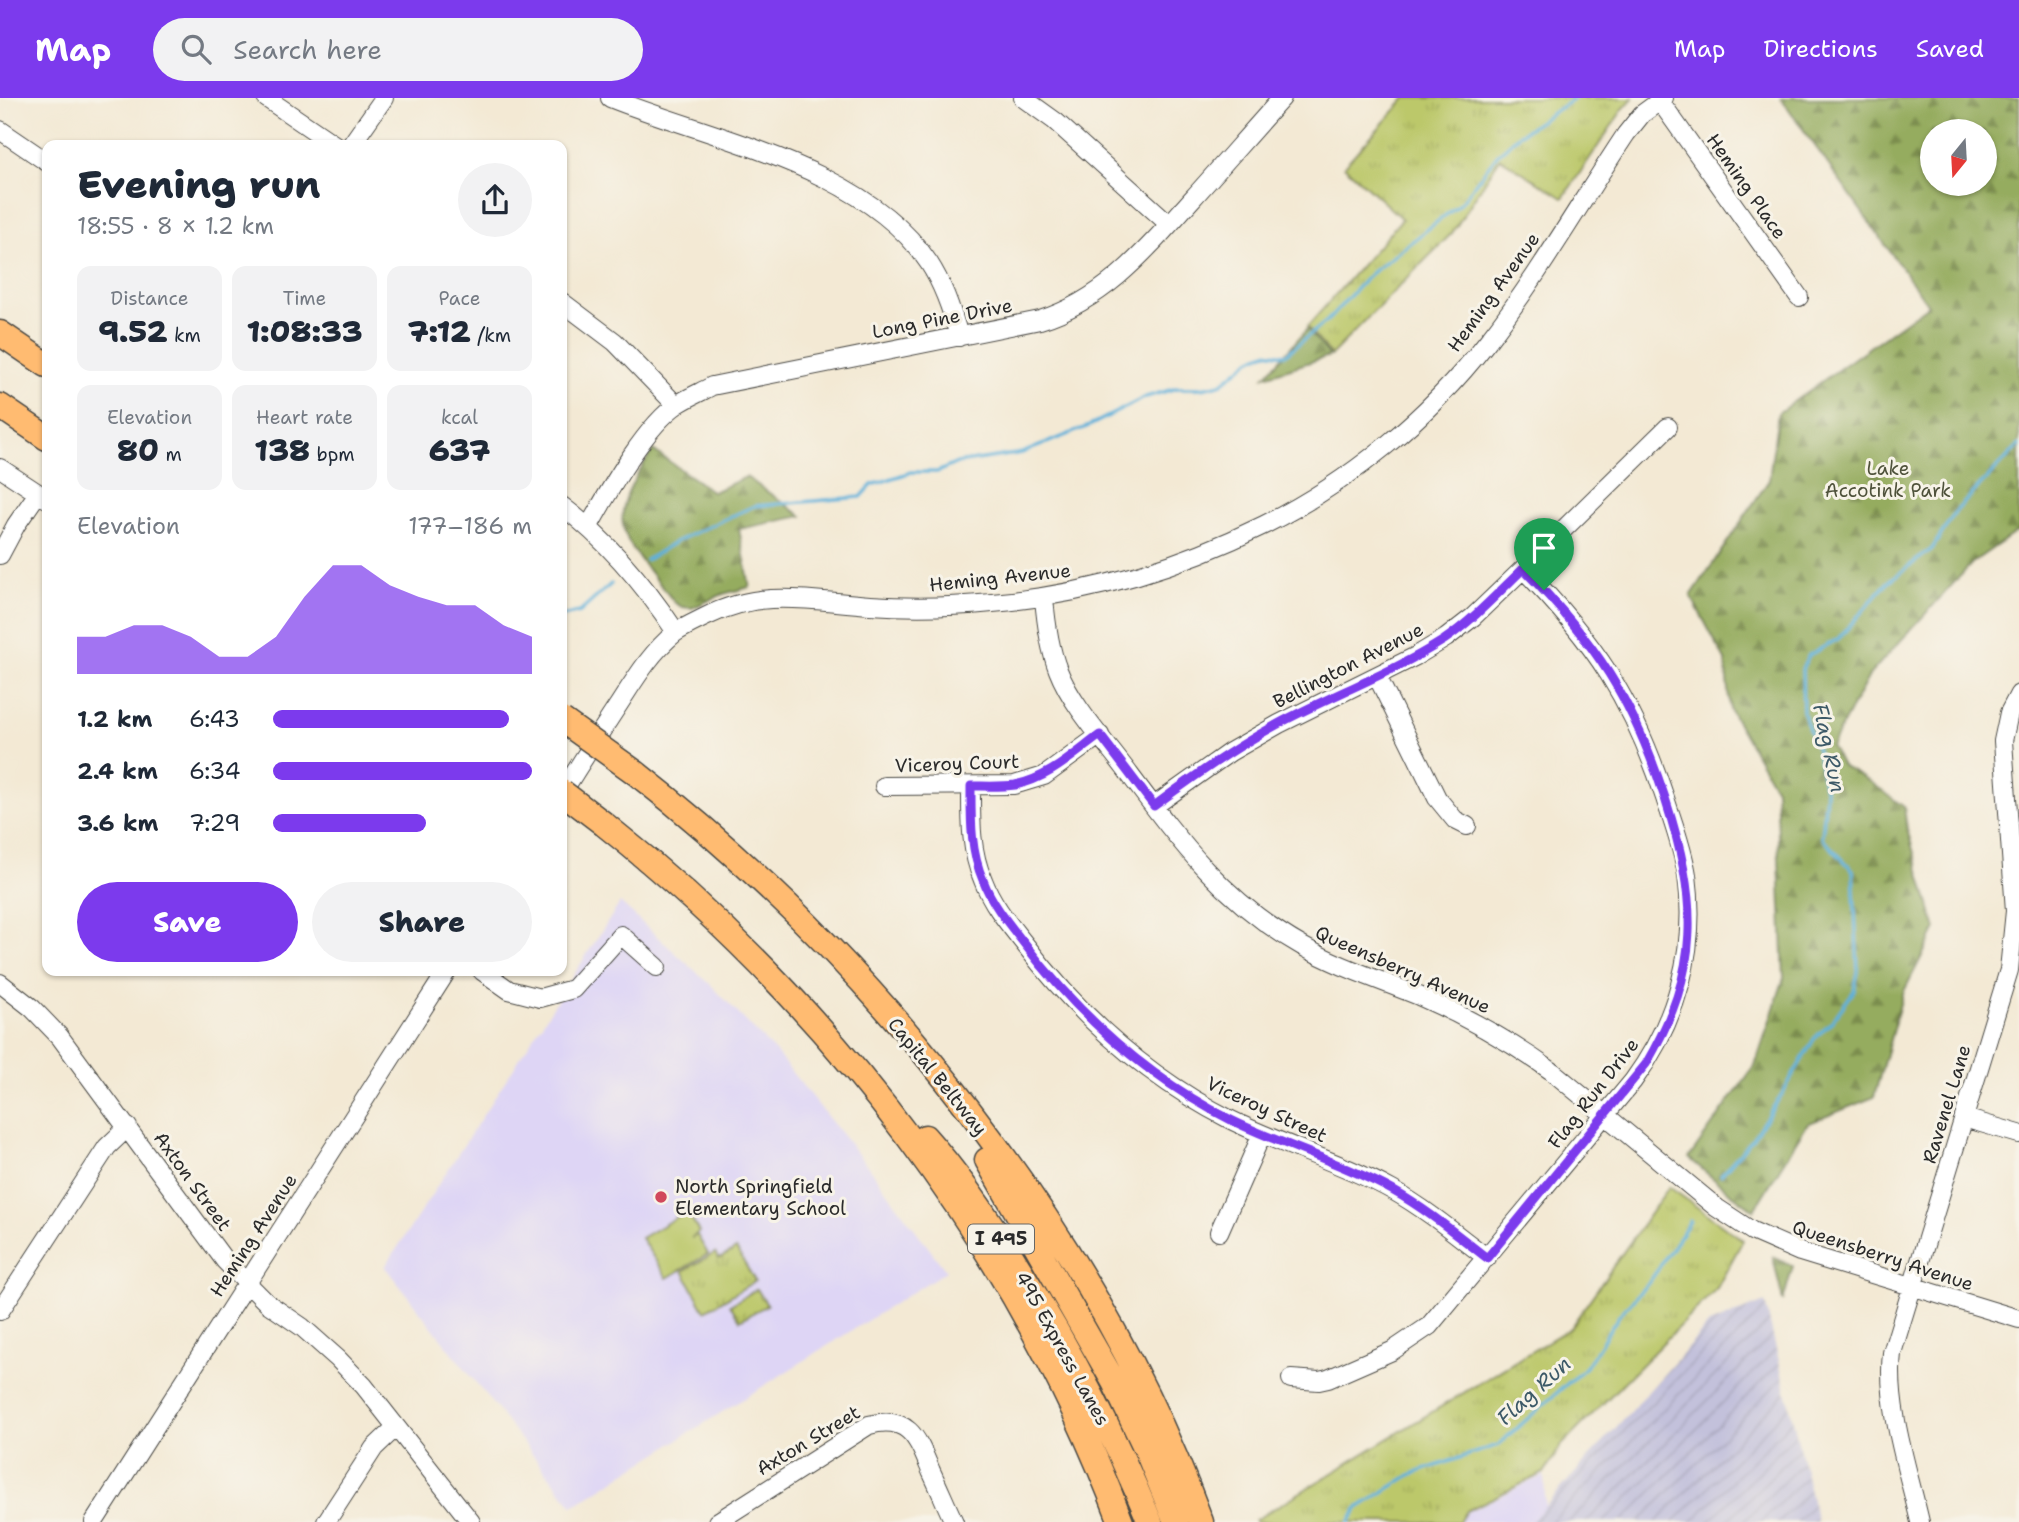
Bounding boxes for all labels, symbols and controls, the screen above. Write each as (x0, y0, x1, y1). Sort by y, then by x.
search box (153, 18, 643, 81)
text: Map (35, 27, 111, 72)
icon: search (177, 30, 215, 68)
text: Search here (233, 32, 382, 67)
text: Map (1674, 33, 1725, 65)
text: Directions (1763, 33, 1878, 65)
text: Saved (1916, 33, 1984, 65)
north arrow (1920, 119, 1997, 196)
map controls (1920, 119, 1997, 196)
street label: Heming Place (1701, 128, 1792, 244)
text: Evening run (77, 159, 320, 210)
button: share (458, 163, 532, 237)
text: 18:55 · 8 × 1.2 km (77, 211, 274, 241)
street label: Heming Avenue (1442, 227, 1545, 357)
text: Distance (111, 286, 188, 311)
text: Time (283, 286, 326, 311)
text: Pace (439, 286, 480, 311)
street label: Long Pine Drive (870, 293, 1014, 344)
text: 9.52 (98, 311, 167, 352)
text: 1:08:33 (247, 311, 362, 352)
text: 7:12 (408, 311, 471, 352)
text: km (167, 323, 201, 348)
text: /km (471, 323, 511, 348)
text: Elevation (107, 405, 192, 430)
text: Heart rate (256, 405, 353, 430)
text: kcal (441, 405, 478, 430)
text: 80 (117, 430, 159, 471)
text: 138 (254, 430, 310, 471)
text: 637 (429, 430, 490, 471)
text: m (159, 442, 182, 467)
text: bpm (310, 442, 355, 467)
park label: Lake Accotink Park (1825, 456, 1951, 503)
text: Elevation (77, 511, 180, 541)
text: 177–186 m (408, 511, 532, 541)
pin (1514, 518, 1574, 590)
icon: arrive (1525, 529, 1563, 567)
street label: Heming Avenue (928, 558, 1072, 597)
street label: Bellington Avenue (1269, 617, 1428, 714)
water label: Flag Run (1806, 701, 1852, 795)
text: 1.2 km (77, 704, 153, 734)
text: 6:43 (189, 704, 240, 734)
street label: Viceroy Court (894, 749, 1020, 778)
text: 2.4 km (77, 756, 158, 786)
text: 6:34 (189, 756, 241, 786)
text: 3.6 km (77, 808, 158, 838)
text: 7:29 (189, 808, 240, 838)
button: Save (77, 882, 298, 962)
button: Share (312, 882, 532, 962)
street label: Queensberry Avenue (1311, 920, 1494, 1019)
street label: Capital Beltway (882, 1012, 993, 1140)
street label: Flag Run Drive (1542, 1033, 1644, 1154)
street label: Ravenel Lane (1917, 1042, 1976, 1167)
street label: Viceroy Street (1202, 1071, 1331, 1148)
street label: Axton Street (148, 1127, 237, 1236)
street label: Heming Avenue (204, 1169, 303, 1302)
place label: North Springfield Elementary School (675, 1174, 846, 1221)
marker: North Springfield Elementary School (653, 1189, 669, 1205)
street label: Queensberry Avenue (1789, 1214, 1977, 1297)
road number: I 495 (968, 1224, 1034, 1254)
street label: 495 Express Lanes (1010, 1267, 1115, 1430)
water label: Flag Run (1491, 1350, 1577, 1432)
street label: Axton Street (752, 1400, 865, 1481)

